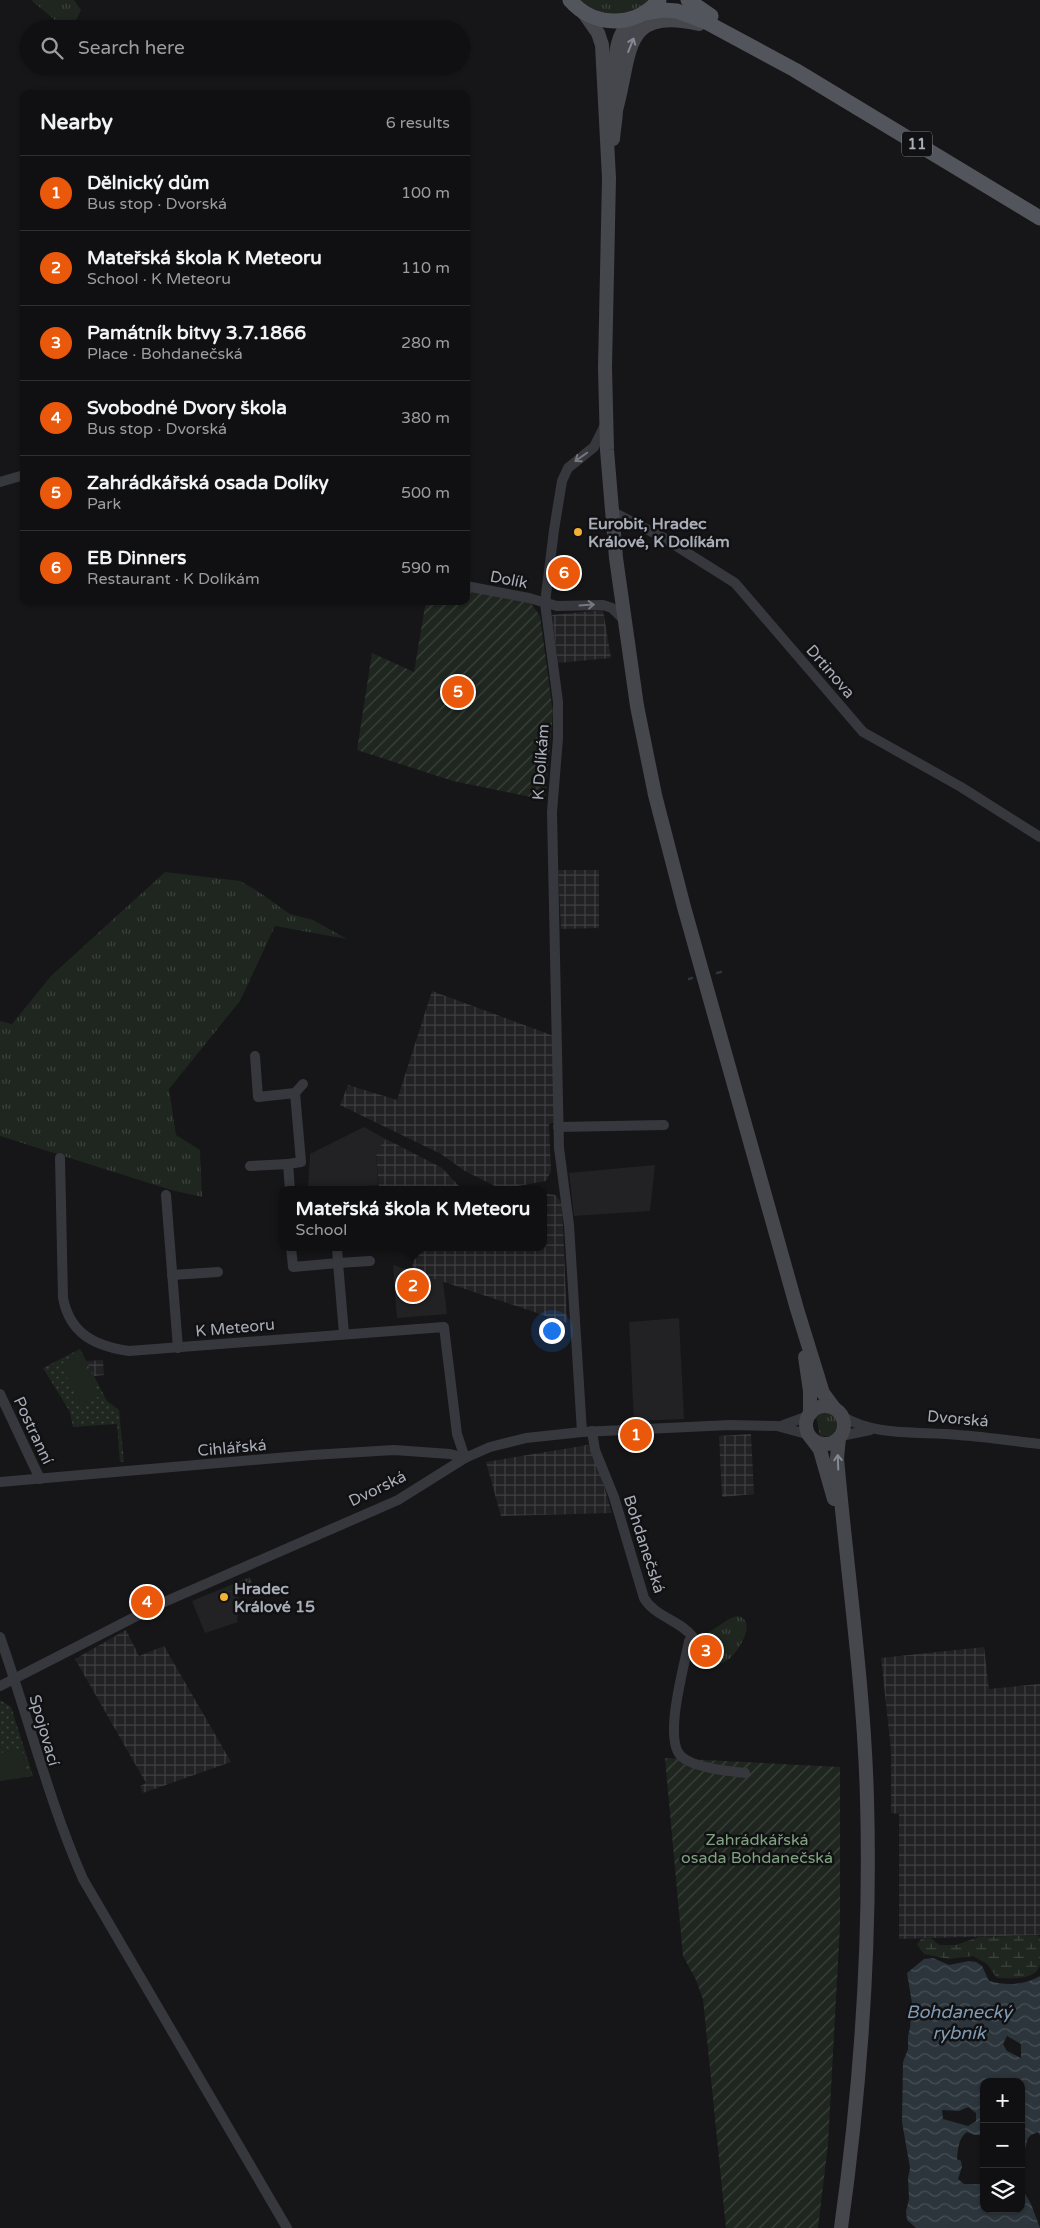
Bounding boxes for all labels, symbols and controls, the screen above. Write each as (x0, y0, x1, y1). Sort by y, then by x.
search box (20, 20, 470, 75)
icon: search (38, 34, 66, 62)
text: Search here (78, 37, 185, 59)
one-way arrow (626, 38, 636, 53)
text: Nearby (40, 110, 113, 135)
text: 6 results (386, 113, 450, 133)
road number: 11 (902, 132, 932, 156)
text: Dělnický dům (87, 172, 209, 194)
text: 1 (51, 183, 61, 203)
text: 100 m (401, 183, 450, 203)
text: Bus stop · Dvorská (87, 194, 227, 214)
text: Mateřská škola K Meteoru (87, 247, 322, 269)
text: 2 (51, 258, 61, 278)
text: 110 m (401, 258, 450, 278)
text: School · K Meteoru (87, 269, 231, 289)
text: Památník bitvy 3.7.1866 (87, 322, 306, 344)
text: 3 (51, 333, 61, 353)
text: 280 m (401, 333, 450, 353)
text: Place · Bohdanečská (87, 344, 243, 364)
text: Svobodné Dvory škola (87, 397, 287, 419)
text: 4 (51, 408, 61, 428)
text: 380 m (401, 408, 450, 428)
text: Bus stop · Dvorská (87, 419, 227, 439)
one-way arrow (574, 452, 588, 462)
text: Zahrádkářská osada Dolíky (87, 472, 329, 494)
text: 5 (51, 483, 61, 503)
text: 500 m (401, 483, 450, 503)
text: Park (87, 494, 121, 514)
place label: Eurobit, Hradec Králové, K Dolíkám (588, 514, 730, 552)
marker: Eurobit, Hradec Králové, K Dolíkám (572, 526, 584, 538)
text: EB Dinners (87, 547, 186, 569)
pin: 6 (548, 554, 580, 592)
text: 6 (51, 558, 61, 578)
text: 590 m (401, 558, 450, 578)
street label: Dolík (488, 567, 530, 593)
text: Restaurant · K Dolíkám (87, 569, 260, 589)
one-way arrow (578, 601, 594, 610)
street label: Drtinova (801, 641, 859, 703)
pin: 5 (442, 673, 474, 711)
street label: K Dolíkám (528, 723, 554, 801)
popup (279, 1186, 547, 1251)
text: Mateřská škola K Meteoru (296, 1198, 530, 1220)
text: School (296, 1220, 347, 1240)
pin: 2 (397, 1267, 429, 1305)
street label: K Meteoru (194, 1315, 276, 1341)
your location (539, 1318, 565, 1344)
street label: Postranní (9, 1393, 57, 1468)
street label: Dvorská (926, 1406, 989, 1432)
pin: 1 (620, 1416, 652, 1454)
street label: Cihlářská (197, 1435, 267, 1461)
one-way arrow (833, 1454, 842, 1470)
street label: Dvorská (345, 1466, 409, 1511)
street label: Bohdanečská (619, 1493, 669, 1596)
place label: Hradec Králové 15 (234, 1579, 315, 1617)
pin: 4 (131, 1583, 163, 1621)
marker: Hradec Králové 15 (218, 1591, 230, 1603)
pin: 3 (690, 1632, 722, 1670)
street label: Spojovací (24, 1692, 64, 1768)
park label: Zahrádkářská osada Bohdanečská (681, 1830, 833, 1868)
water label: Bohdanecký rybník (906, 2001, 1014, 2044)
map controls (980, 2078, 1025, 2213)
button: + (980, 2078, 1025, 2123)
button: − (980, 2123, 1025, 2168)
button: layers (980, 2168, 1025, 2213)

